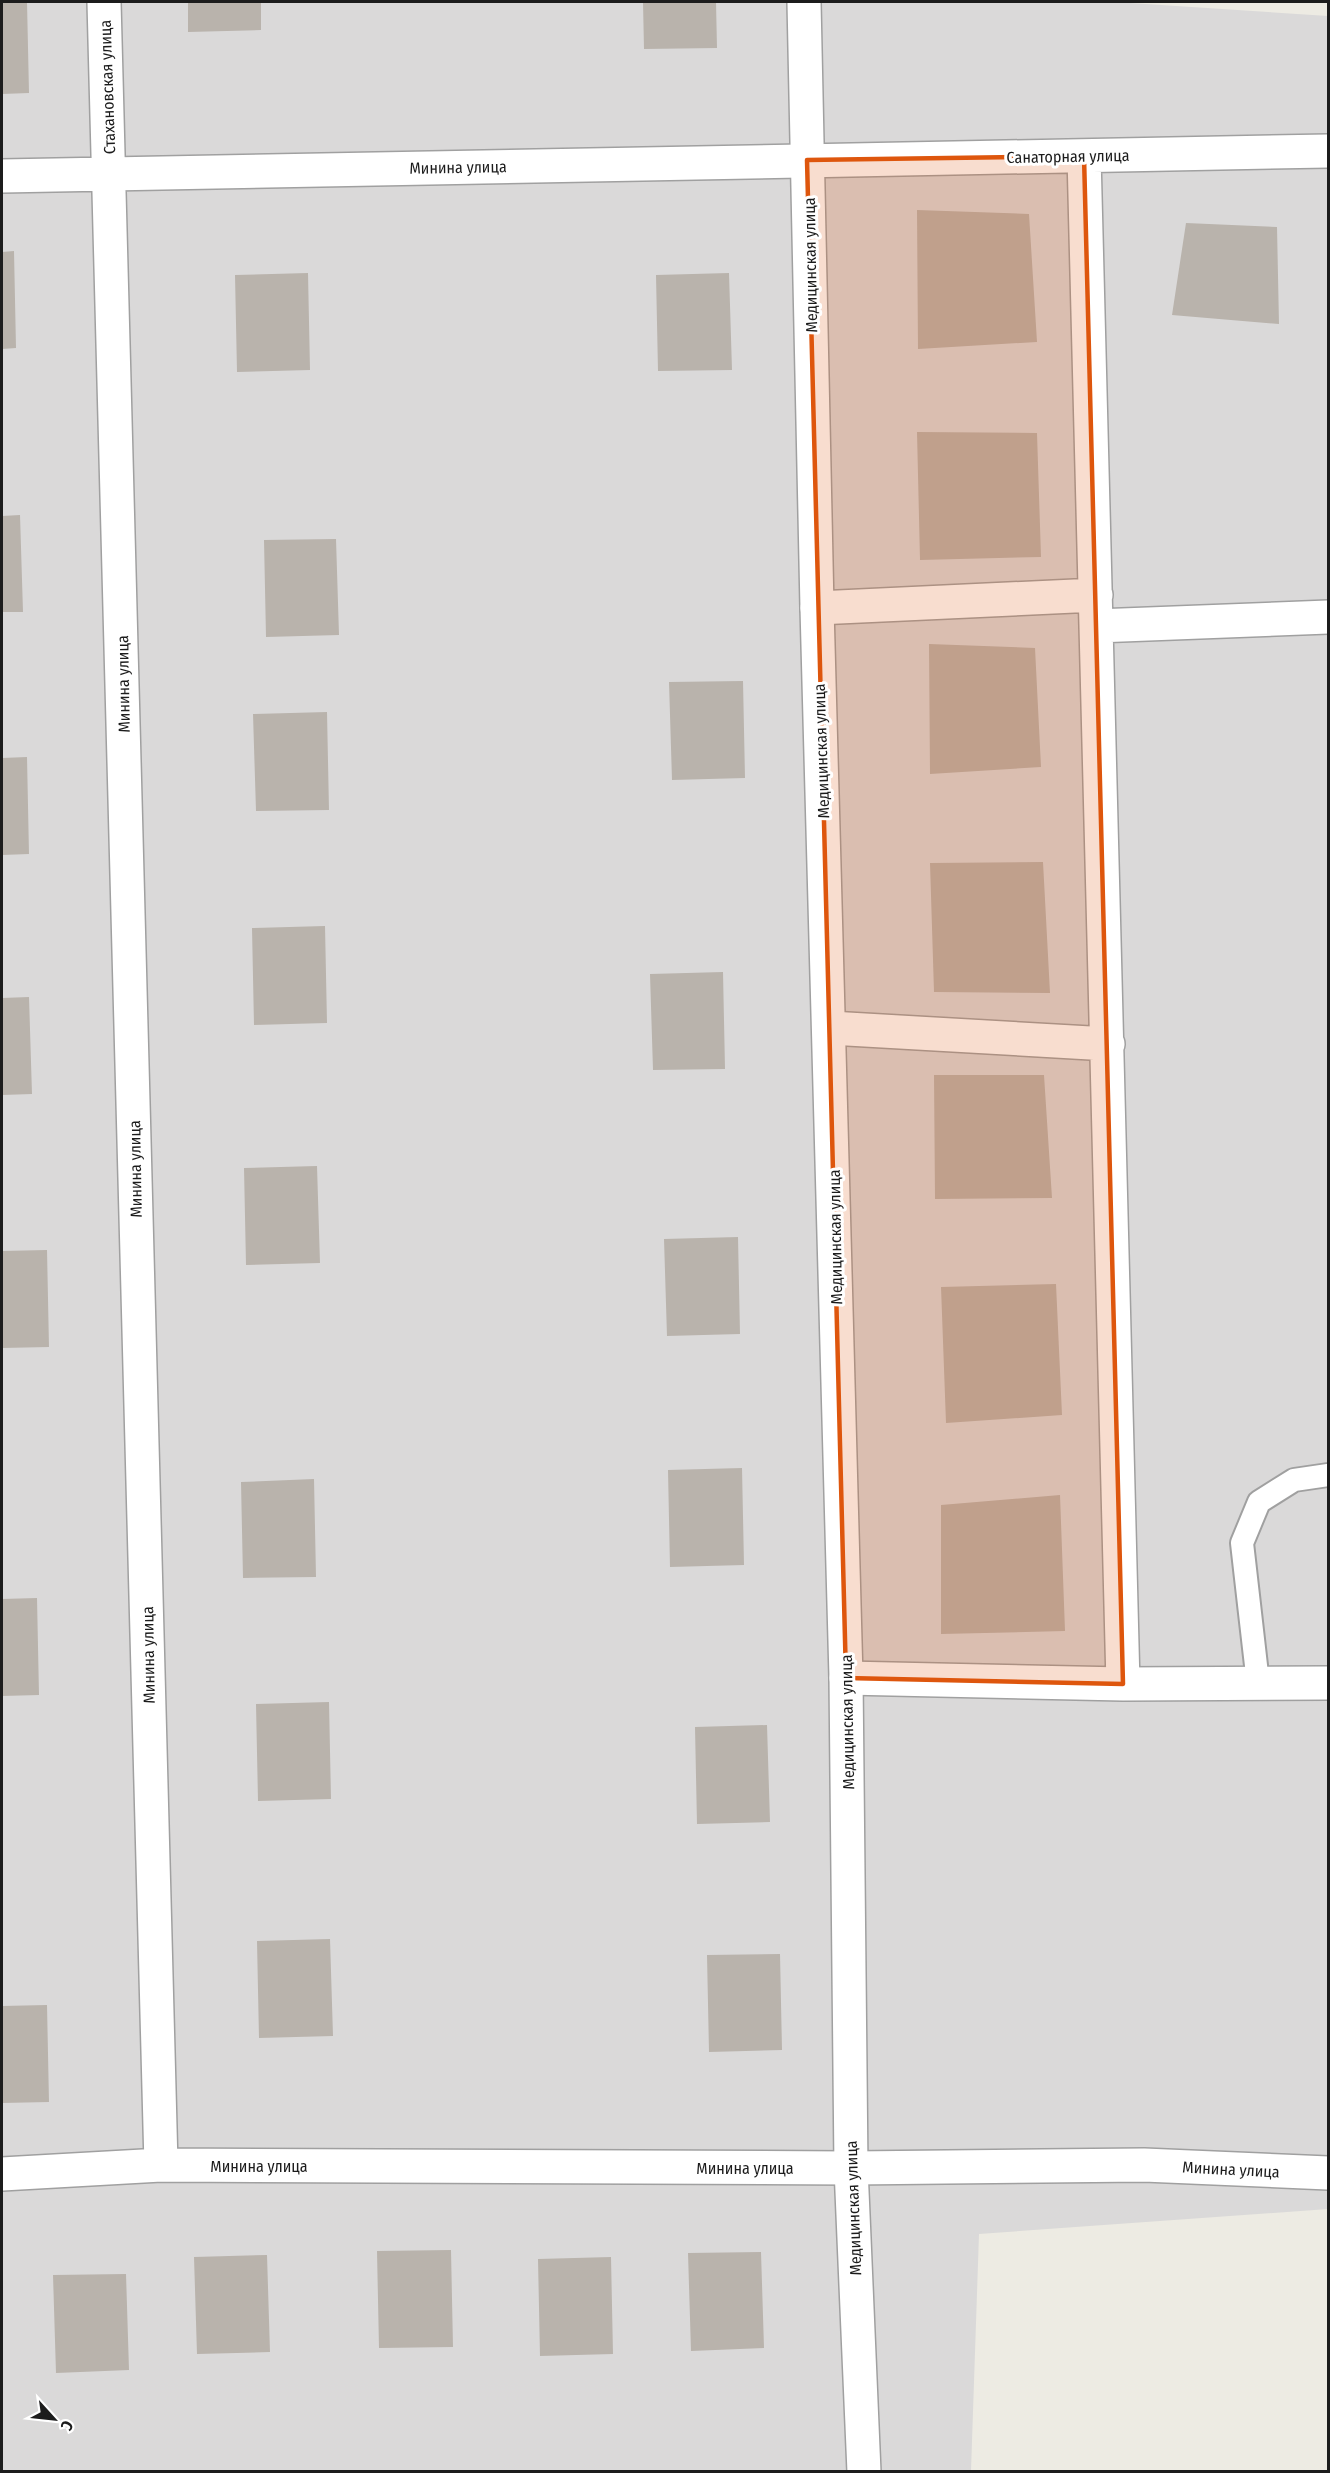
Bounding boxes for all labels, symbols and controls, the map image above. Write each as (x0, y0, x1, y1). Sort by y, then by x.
street label: Стахановская улица (96, 19, 119, 154)
street label: Санаторная улица (1006, 146, 1130, 167)
street label: Минина улица (409, 157, 507, 178)
street label: Медицинская улица (800, 197, 821, 333)
street label: Минина улица (113, 635, 134, 733)
street label: Медицинская улица (810, 683, 833, 819)
street label: Минина улица (125, 1120, 146, 1218)
street label: Медицинская улица (825, 1169, 846, 1305)
street label: Минина улица (138, 1606, 159, 1704)
street label: Медицинская улица (837, 1654, 858, 1790)
street label: Медицинская улица (842, 2140, 865, 2276)
street label: Минина улица (210, 2157, 308, 2176)
street label: Минина улица (1182, 2157, 1280, 2182)
street label: Минина улица (696, 2159, 794, 2178)
north arrow (24, 2389, 84, 2449)
text: С (56, 2418, 77, 2434)

